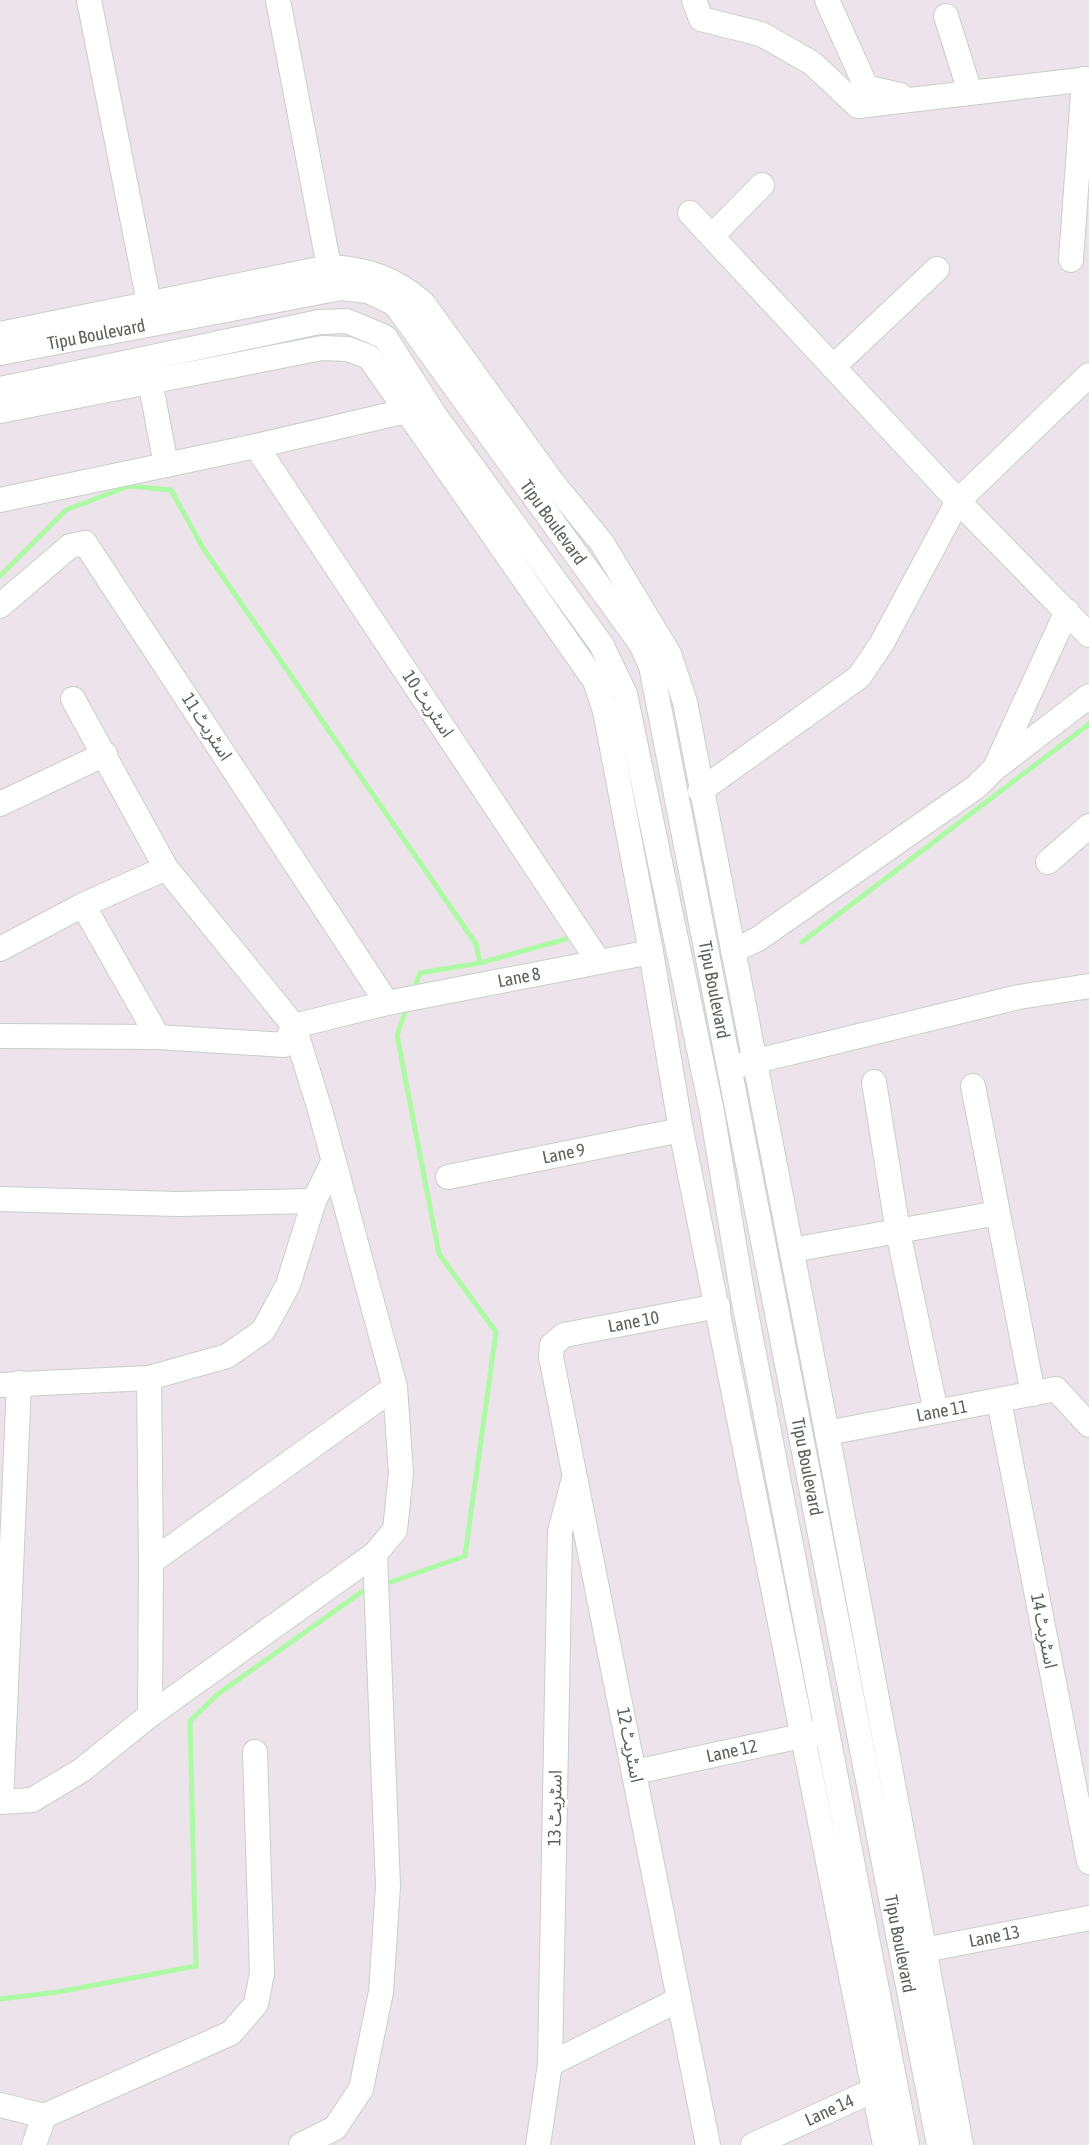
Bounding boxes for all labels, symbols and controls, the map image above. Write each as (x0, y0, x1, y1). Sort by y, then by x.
street label: Tipu Boulevard (45, 315, 147, 354)
street label: Tipu Boulevard (516, 476, 591, 569)
street label: اسٹریٹ 10 (398, 666, 458, 742)
street label: اسٹریٹ 11 (177, 689, 237, 765)
street label: Tipu Boulevard (695, 939, 734, 1040)
street label: Lane 8 (496, 963, 542, 991)
street label: Lane 9 (540, 1139, 587, 1168)
street label: Lane 10 (606, 1306, 661, 1336)
street label: Lane 11 (914, 1395, 969, 1426)
street label: Tipu Boulevard (788, 1416, 827, 1517)
street label: اسٹریٹ 14 (1026, 1592, 1062, 1670)
street label: اسٹریٹ 12 (612, 1706, 648, 1784)
street label: Lane 12 (704, 1735, 759, 1766)
street label: اسٹریٹ 13 (543, 1770, 567, 1846)
street label: Tipu Boulevard (881, 1893, 920, 1994)
street label: Lane 13 (967, 1921, 1022, 1951)
street label: Lane 14 (801, 2090, 857, 2130)

